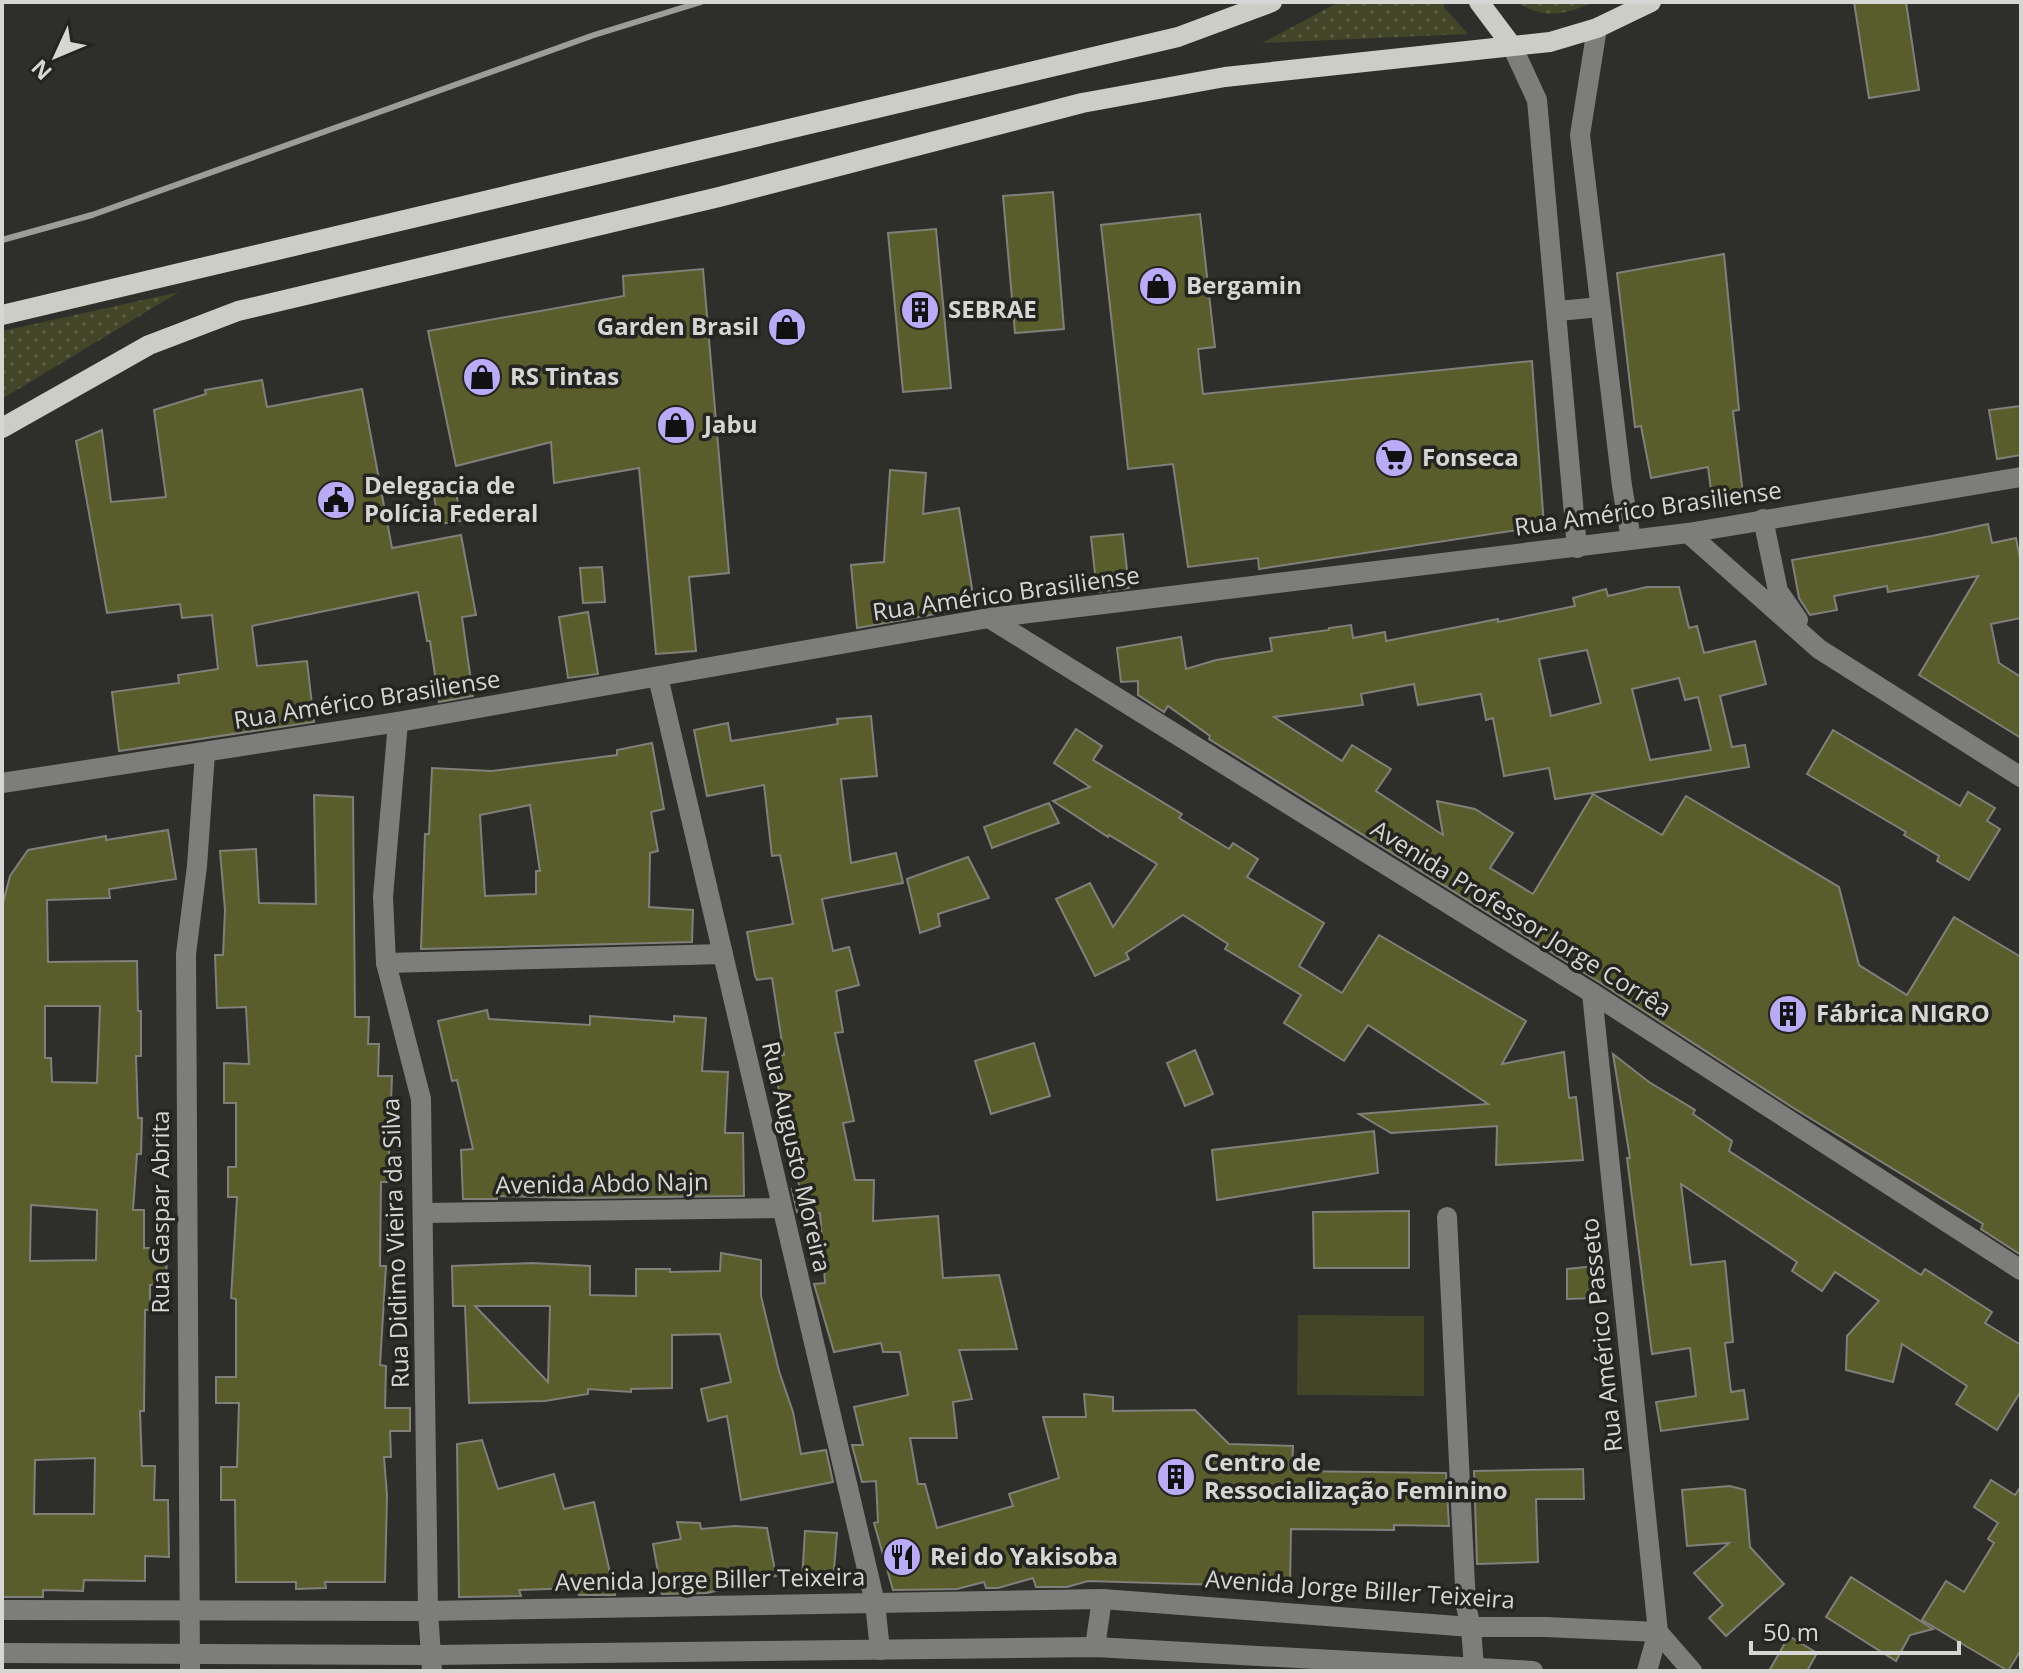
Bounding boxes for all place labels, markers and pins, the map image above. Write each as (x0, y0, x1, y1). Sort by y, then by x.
shop icon: Bergamin (1137, 265, 1179, 307)
place label: Bergamin (1186, 268, 1302, 301)
building icon: SEBRAE (899, 289, 941, 331)
place label: SEBRAE (948, 292, 1037, 325)
shop icon: Garden Brasil (766, 306, 808, 348)
place label: Garden Brasil (597, 309, 759, 342)
shop icon: RS Tintas (461, 356, 503, 398)
place label: RS Tintas (510, 359, 619, 392)
shop icon: Jabu (655, 404, 697, 446)
place label: Jabu (702, 407, 757, 440)
supermarket icon: Fonseca (1373, 437, 1415, 479)
place label: Fonseca (1422, 440, 1519, 473)
place label: Delegacia de Polícia Federal (364, 468, 538, 529)
public building icon: Delegacia de Polícia Federal (315, 479, 357, 521)
building icon: Fábrica NIGRO (1767, 993, 1809, 1035)
place label: Fábrica NIGRO (1816, 996, 1990, 1029)
place label: Centro de Ressocialização Feminino (1204, 1445, 1508, 1506)
building icon: Centro de Ressocialização Feminino (1155, 1456, 1197, 1498)
restaurant icon: Rei do Yakisoba (881, 1536, 923, 1578)
place label: Rei do Yakisoba (930, 1539, 1118, 1572)

